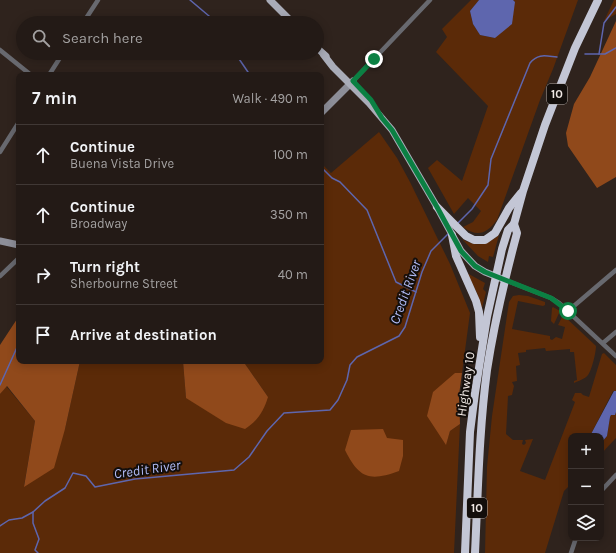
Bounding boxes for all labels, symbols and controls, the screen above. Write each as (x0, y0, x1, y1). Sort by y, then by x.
search box (16, 16, 324, 60)
icon: search (30, 27, 52, 49)
text: Search here (62, 29, 143, 47)
route end (365, 50, 383, 68)
road number: 10 (547, 84, 567, 104)
text: 7 min (32, 88, 77, 108)
text: Walk · 490 m (232, 91, 308, 106)
text: Continue (70, 138, 135, 156)
icon: ahead (32, 144, 54, 166)
text: 100 m (273, 147, 308, 162)
text: Buena Vista Drive (70, 156, 174, 171)
text: Continue (70, 198, 135, 216)
icon: ahead (32, 204, 54, 226)
text: 350 m (270, 207, 308, 222)
text: Broadway (70, 216, 127, 231)
water label: Credit River (386, 257, 425, 327)
text: Turn right (70, 258, 140, 276)
icon: right (32, 264, 54, 286)
text: 40 m (278, 267, 308, 282)
text: Sherbourne Street (70, 276, 178, 291)
route start (559, 302, 577, 320)
icon: arrive (32, 324, 54, 346)
text: Arrive at destination (70, 326, 217, 344)
street label: Highway 10 (454, 350, 478, 418)
map controls (568, 433, 604, 541)
button: + (568, 433, 604, 469)
water label: Credit River (113, 456, 183, 483)
button: − (568, 469, 604, 505)
road number: 10 (467, 498, 487, 518)
button: layers (568, 505, 604, 541)

